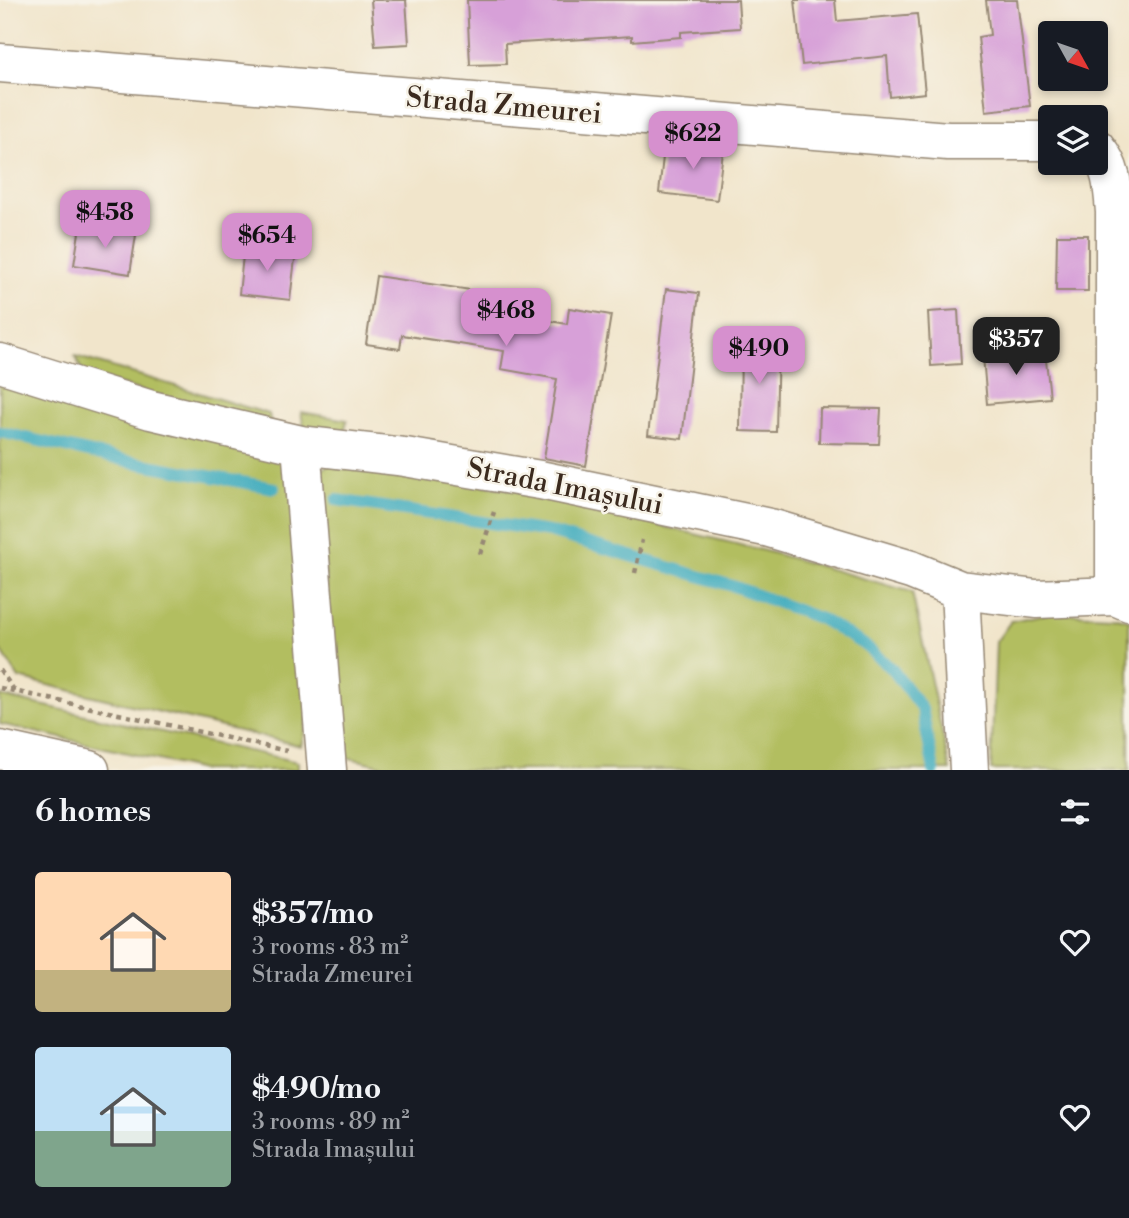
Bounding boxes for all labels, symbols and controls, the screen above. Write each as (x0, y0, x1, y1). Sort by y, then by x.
north arrow (1038, 21, 1108, 91)
map controls (1038, 21, 1108, 175)
street label: Strada Zmeurei (405, 80, 603, 132)
button: layers (1038, 105, 1108, 175)
pin: $622 (652, 111, 734, 171)
text: $622 (665, 120, 721, 148)
pin: $458 (64, 190, 146, 250)
text: $458 (76, 199, 134, 227)
pin: $654 (226, 214, 308, 273)
text: $654 (238, 222, 296, 250)
pin: $468 (465, 288, 547, 348)
text: $468 (477, 297, 535, 325)
pin: $357 (975, 318, 1057, 377)
pin: $490 (718, 326, 800, 386)
text: $357 (989, 326, 1043, 354)
text: $490 (729, 335, 789, 363)
street label: Strada Imașului (464, 451, 666, 523)
text: 6 homes (35, 793, 151, 831)
icon: filters (1056, 793, 1094, 831)
text: $357/mo (252, 895, 374, 933)
icon: home (91, 900, 175, 984)
icon: heart (1056, 923, 1094, 961)
text: 3 rooms · 83 m² (252, 933, 408, 961)
text: Strada Zmeurei (252, 961, 413, 989)
text: $490/mo (252, 1070, 381, 1108)
icon: home (91, 1075, 175, 1159)
icon: heart (1056, 1098, 1094, 1136)
text: 3 rooms · 89 m² (252, 1108, 409, 1136)
text: Strada Imașului (252, 1136, 415, 1164)

